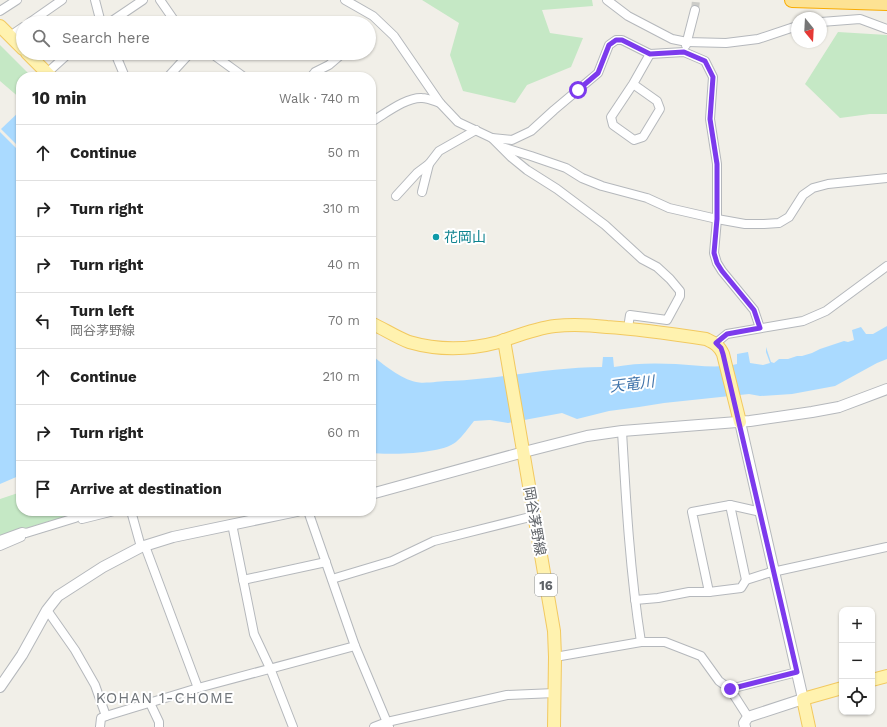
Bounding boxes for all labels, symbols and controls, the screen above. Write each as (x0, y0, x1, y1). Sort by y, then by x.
north arrow (791, 12, 827, 48)
search box (16, 16, 376, 60)
icon: search (30, 27, 52, 49)
text: Search here (62, 29, 150, 47)
route start (569, 81, 587, 99)
text: 10 min (32, 88, 87, 108)
text: Walk · 740 m (279, 91, 360, 106)
icon: ahead (32, 142, 54, 164)
text: Continue (70, 144, 137, 162)
text: 50 m (328, 145, 360, 160)
icon: right (32, 198, 54, 220)
text: Turn right (70, 200, 143, 218)
text: 310 m (322, 201, 360, 216)
place label: 花岡山 (444, 229, 486, 245)
marker: 花岡山 (431, 232, 441, 242)
icon: right (32, 254, 54, 276)
text: Turn right (70, 256, 143, 274)
text: 40 m (327, 257, 360, 272)
text: Turn left (70, 302, 134, 320)
icon: left (32, 310, 54, 332)
text: 70 m (328, 313, 360, 328)
text: 岡谷茅野線 (70, 323, 135, 338)
icon: ahead (32, 366, 54, 388)
text: Continue (70, 368, 137, 386)
text: 210 m (322, 369, 360, 384)
water label: 天竜川 (609, 372, 657, 396)
icon: right (32, 422, 54, 444)
text: Turn right (70, 424, 143, 442)
text: 60 m (327, 425, 360, 440)
icon: arrive (32, 478, 54, 500)
text: Arrive at destination (70, 480, 222, 498)
street label: 岡谷茅野線 (521, 485, 549, 557)
road number: 16 (535, 574, 557, 596)
map controls (839, 607, 875, 715)
button: + (839, 607, 875, 643)
button: − (839, 643, 875, 679)
button: locate (839, 679, 875, 715)
route end (721, 680, 739, 698)
district label: KOHAN 1-CHOME (96, 689, 234, 707)

